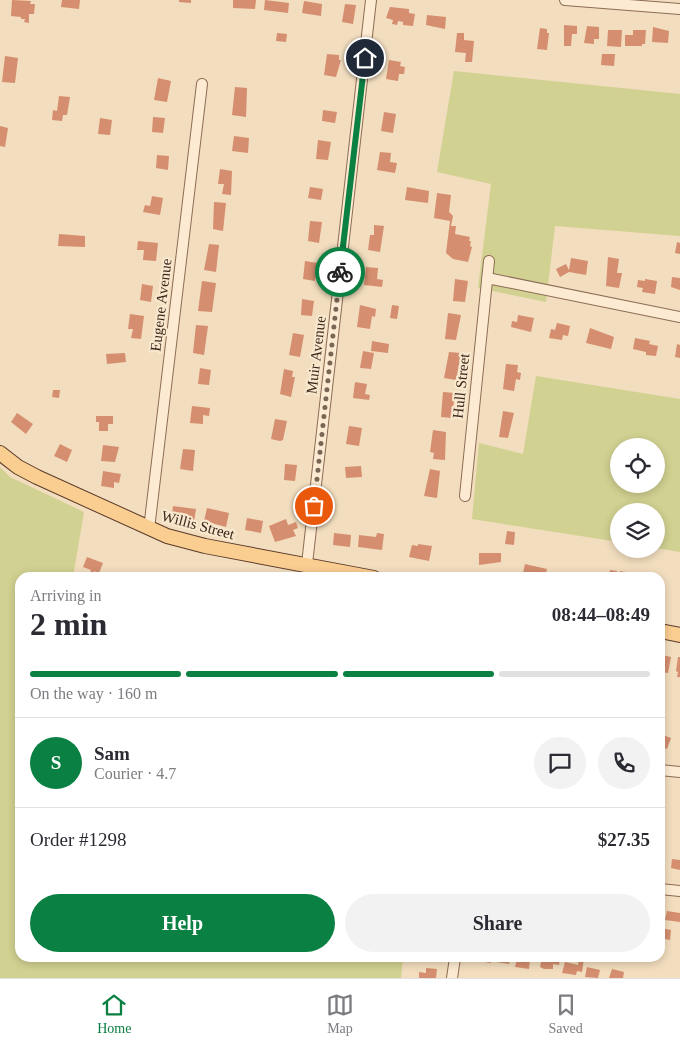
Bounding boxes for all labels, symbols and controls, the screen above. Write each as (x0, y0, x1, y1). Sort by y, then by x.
pin (344, 37, 386, 79)
icon: home (351, 44, 379, 72)
courier (315, 247, 365, 297)
street label: Eugene Avenue (147, 257, 175, 352)
icon: bike (326, 258, 354, 286)
street label: Muir Avenue (303, 315, 329, 395)
street label: Hull Street (450, 352, 472, 419)
map controls (610, 438, 665, 558)
button: locate (610, 438, 665, 493)
pin (293, 485, 335, 527)
icon: bag (300, 492, 328, 520)
button: layers (610, 503, 665, 558)
street label: Willis Street (160, 508, 237, 543)
text: Arriving in (30, 587, 102, 604)
text: 08:44–08:49 (552, 604, 650, 625)
text: 2 min (30, 606, 107, 642)
text: On the way · 160 m (30, 685, 158, 702)
button: chat (534, 737, 586, 789)
button: phone (598, 737, 650, 789)
text: Sam (94, 743, 130, 764)
text: S (51, 752, 61, 773)
text: Courier · 4.7 (94, 765, 176, 782)
text: Order #1298 (30, 829, 127, 850)
text: $27.35 (598, 829, 650, 850)
button: Help (30, 894, 335, 952)
button: Share (345, 894, 650, 952)
tab: Home (97, 991, 131, 1037)
tab: Map (326, 991, 354, 1037)
tab: Saved (549, 991, 583, 1037)

